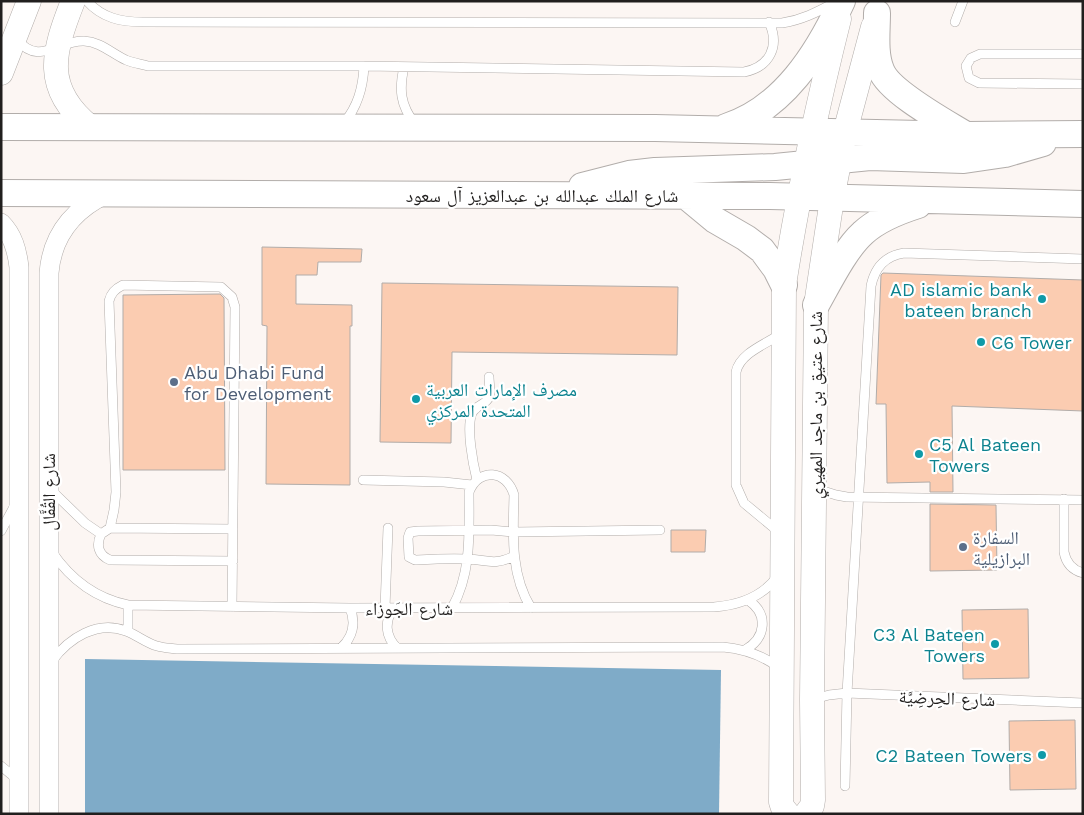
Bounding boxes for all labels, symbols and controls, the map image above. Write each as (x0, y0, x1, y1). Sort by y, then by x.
street label: شارع الملك عبدالله بن عبدالعزيز آل سعود (406, 185, 678, 207)
place label: AD islamic bank bateen branch (890, 279, 1032, 321)
marker: AD islamic bank bateen branch (1036, 293, 1048, 305)
street label: شارع عتيق بن ماجد المهيري (805, 311, 830, 499)
place label: C6 Tower (991, 332, 1072, 353)
marker: C6 Tower (975, 336, 987, 348)
place label: Abu Dhabi Fund for Development (184, 362, 332, 404)
marker: Abu Dhabi Fund for Development (168, 376, 180, 388)
place label: مصرف الإمارات العربية المتحدة المركزي (426, 379, 577, 425)
marker: مصرف الإمارات العربية المتحدة المركزي (410, 393, 422, 405)
place label: C5 Al Bateen Towers (929, 434, 1041, 476)
marker: C5 Al Bateen Towers (913, 448, 925, 460)
street label: شارع القُفَّال (38, 453, 60, 531)
place label: السفارة البرازيلية (973, 527, 1030, 569)
marker: السفارة البرازيلية (957, 541, 969, 553)
street label: شارع الجَوزاء (365, 598, 453, 620)
place label: C3 Al Bateen Towers (873, 624, 985, 666)
marker: C3 Al Bateen Towers (989, 638, 1001, 650)
street label: شارع الحِرضِيَّة (898, 686, 996, 711)
place label: C2 Bateen Towers (875, 745, 1032, 766)
marker: C2 Bateen Towers (1036, 749, 1048, 761)

